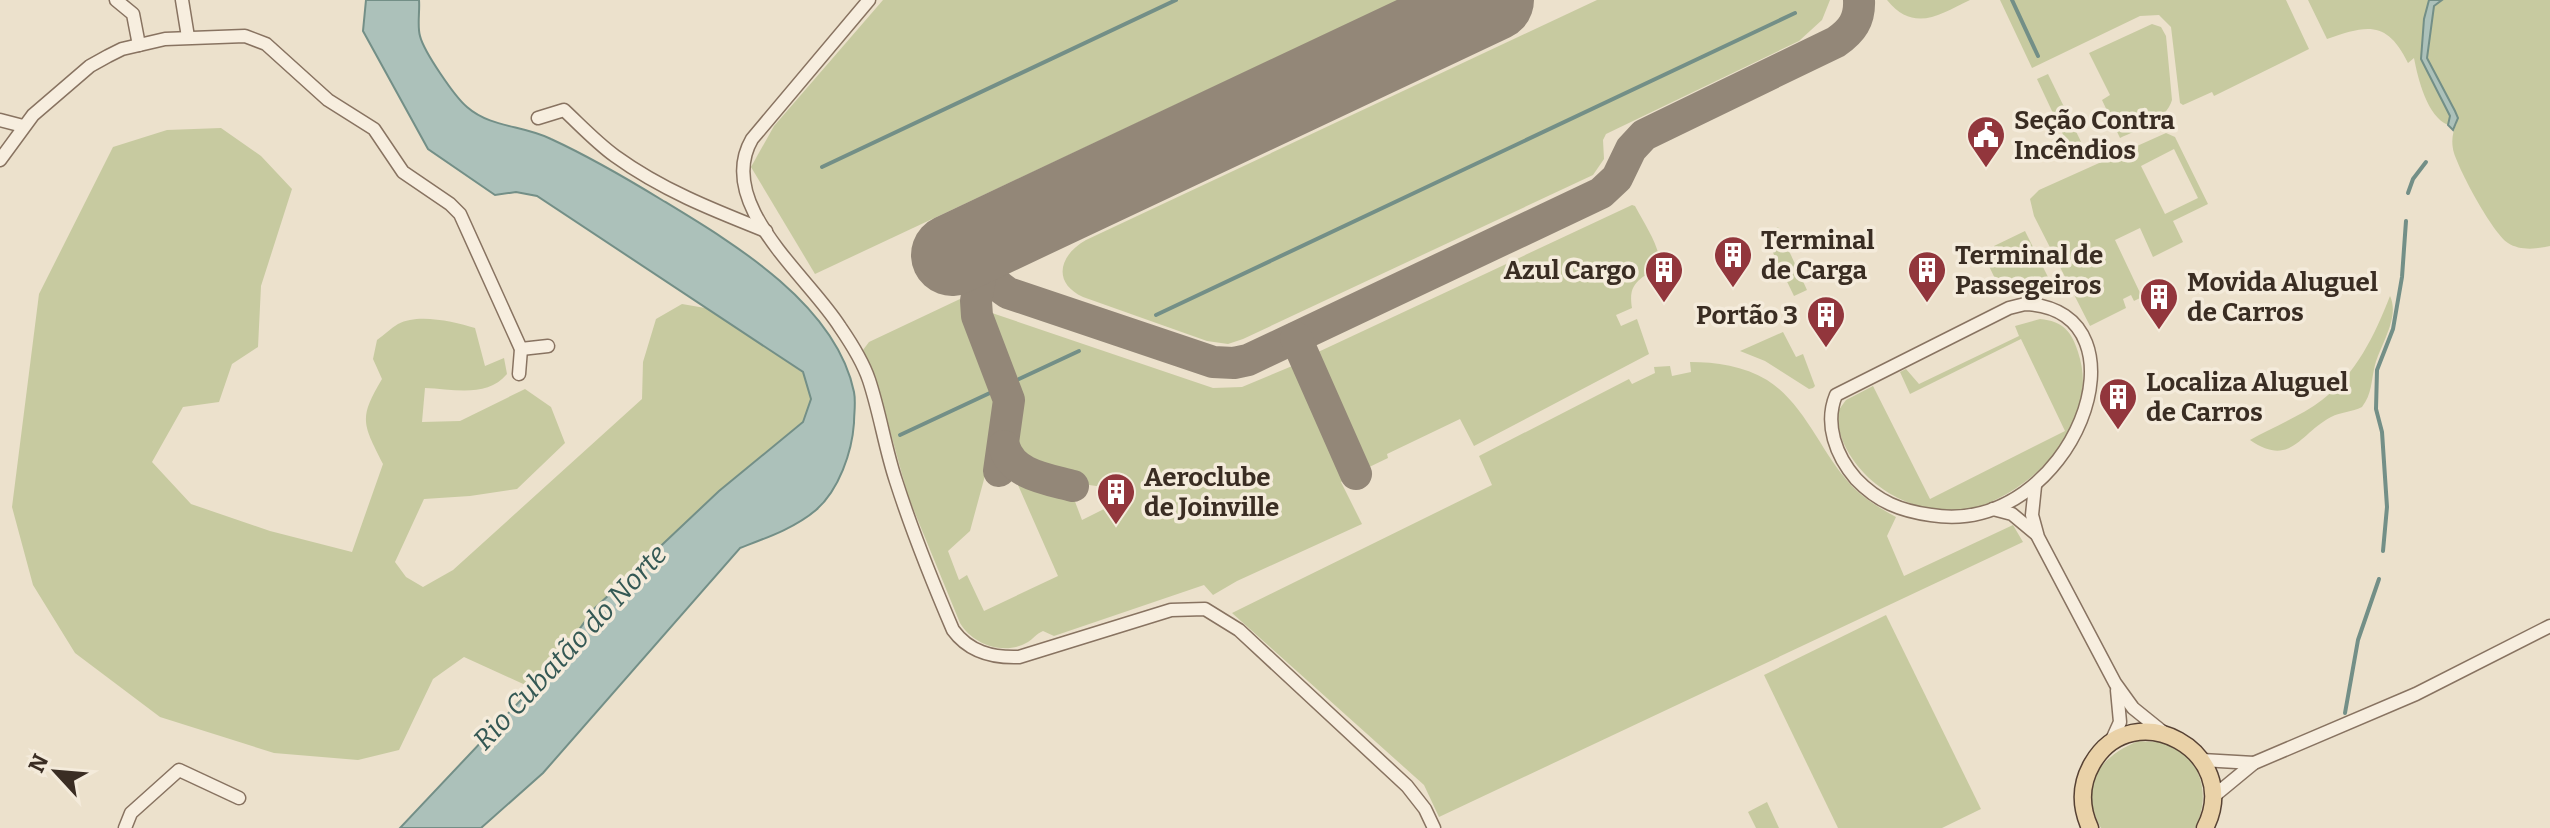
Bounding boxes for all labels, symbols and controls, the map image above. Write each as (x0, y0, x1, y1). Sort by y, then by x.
place label: Seção Contra Incêndios (2014, 105, 2175, 166)
public building icon: Seção Contra Incêndios (1965, 114, 2007, 169)
place label: Terminal de Carga (1761, 225, 1875, 286)
building icon: Terminal de Carga (1712, 234, 1754, 289)
place label: Terminal de Passegeiros (1955, 240, 2103, 301)
building icon: Azul Cargo (1643, 249, 1685, 304)
building icon: Terminal de Passegeiros (1906, 249, 1948, 304)
place label: Azul Cargo (1504, 255, 1636, 286)
place label: Movida Aluguel de Carros (2187, 267, 2378, 328)
building icon: Movida Aluguel de Carros (2138, 276, 2180, 331)
building icon: Portão 3 (1805, 294, 1847, 349)
place label: Portão 3 (1696, 300, 1798, 331)
place label: Localiza Aluguel de Carros (2146, 367, 2348, 428)
building icon: Localiza Aluguel de Carros (2097, 376, 2139, 431)
place label: Aeroclube de Joinville (1144, 462, 1279, 523)
building icon: Aeroclube de Joinville (1095, 471, 1137, 526)
water label: Rio Cubatão do Norte (466, 538, 674, 756)
north arrow (16, 732, 96, 812)
text: N (23, 750, 54, 777)

